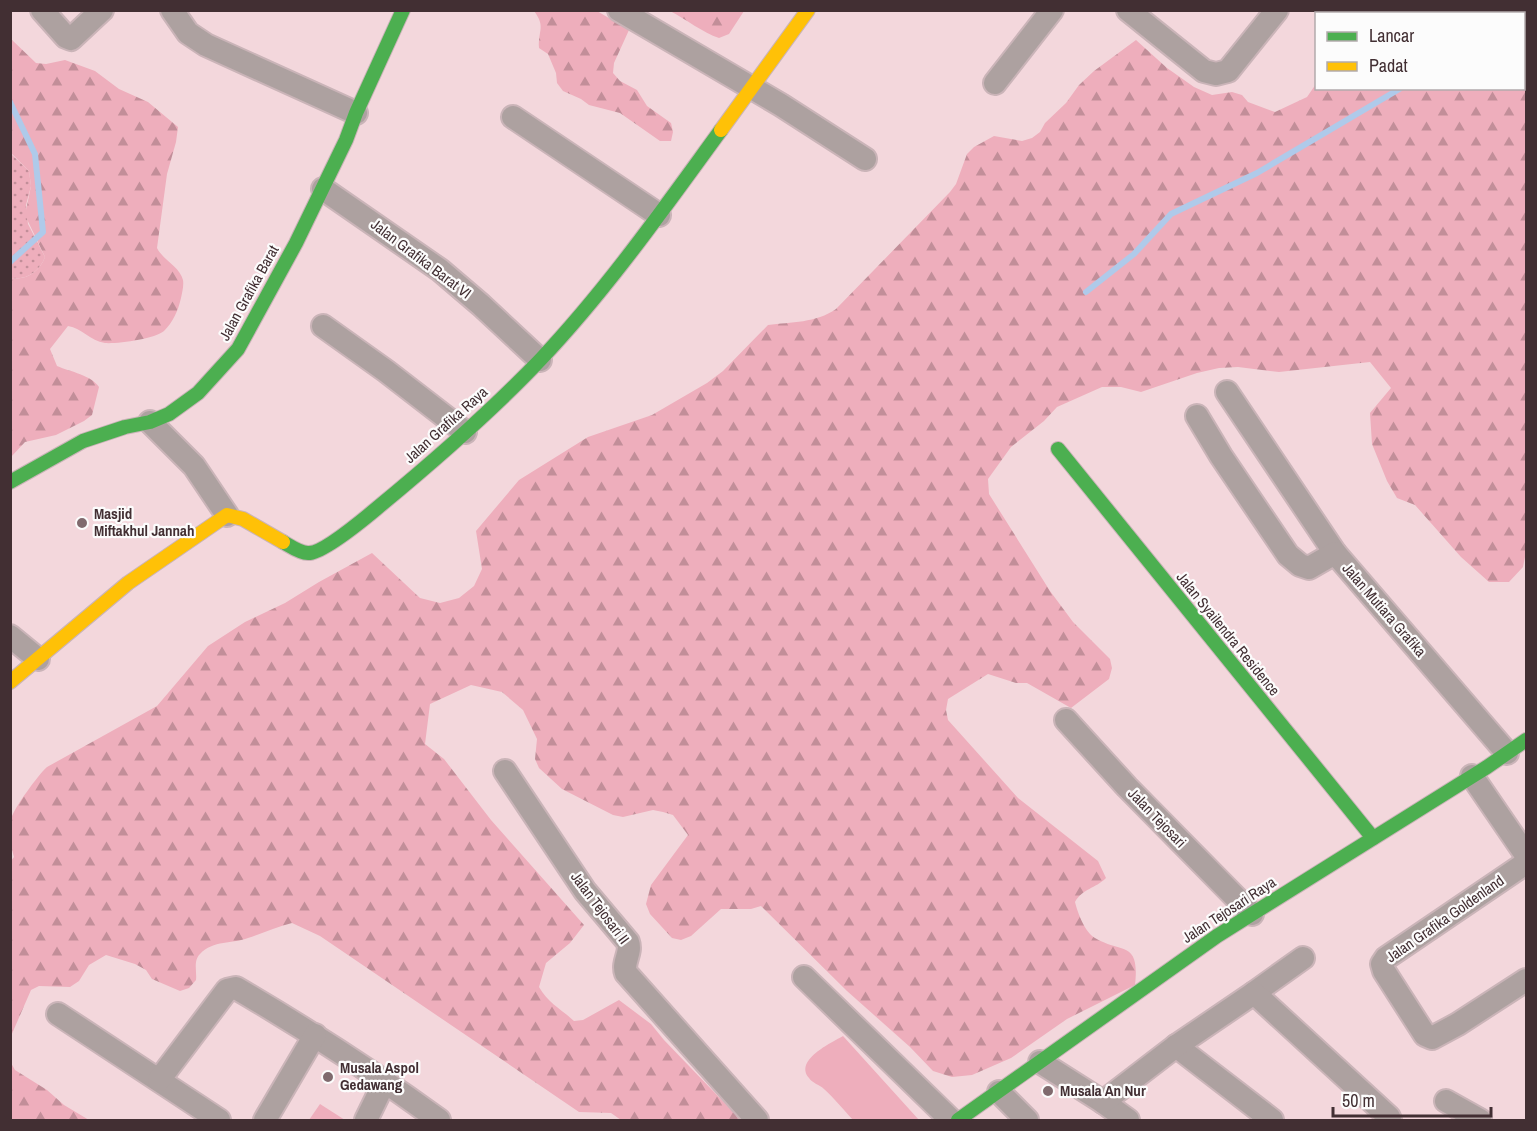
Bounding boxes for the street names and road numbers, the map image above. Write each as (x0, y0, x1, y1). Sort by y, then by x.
street label: Jalan Grafika Barat VI (367, 214, 476, 303)
street label: Jalan Grafika Barat (214, 241, 284, 344)
street label: Jalan Grafika Raya (400, 381, 492, 468)
street label: Jalan Mutiara Grafika (1338, 558, 1431, 661)
street label: Jalan Syailendra Residence (1172, 567, 1285, 700)
street label: Jalan Tejosari (1124, 783, 1191, 852)
street label: Jalan Tejosari II (566, 867, 635, 948)
street label: Jalan Grafika Goldenland (1382, 870, 1508, 967)
street label: Jalan Tejosari Raya (1178, 871, 1280, 948)

